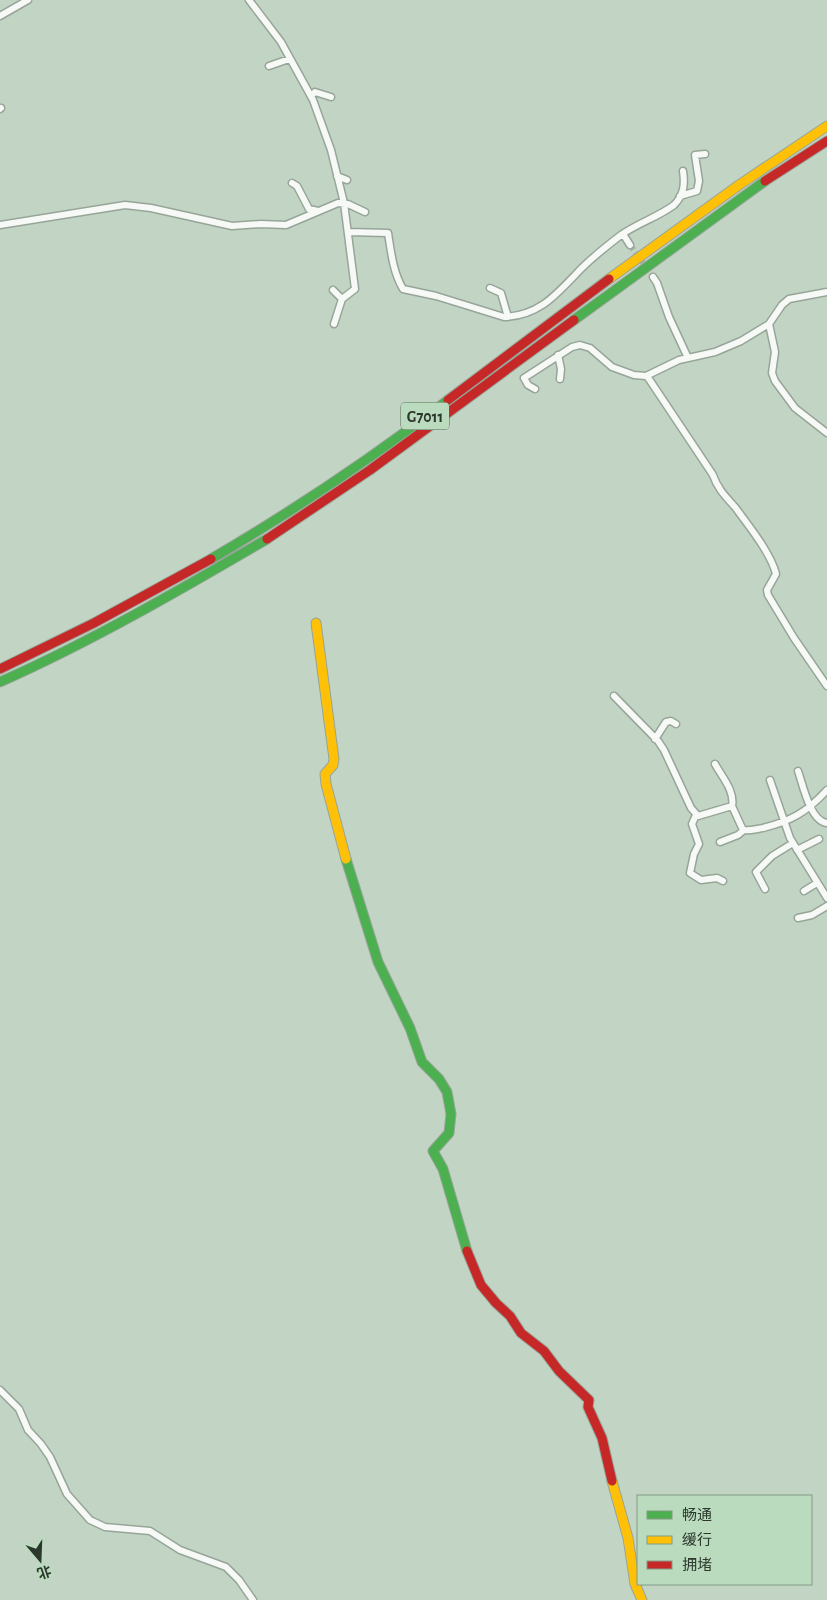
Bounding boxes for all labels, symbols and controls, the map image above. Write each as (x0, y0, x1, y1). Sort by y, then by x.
road number: G7011 (401, 402, 449, 430)
legend (637, 1495, 812, 1585)
text: 畅通 (682, 1507, 712, 1523)
text: 缓行 (682, 1532, 712, 1548)
north arrow (15, 1535, 65, 1585)
text: 拥堵 (682, 1557, 712, 1573)
text: 北 (35, 1562, 53, 1581)

